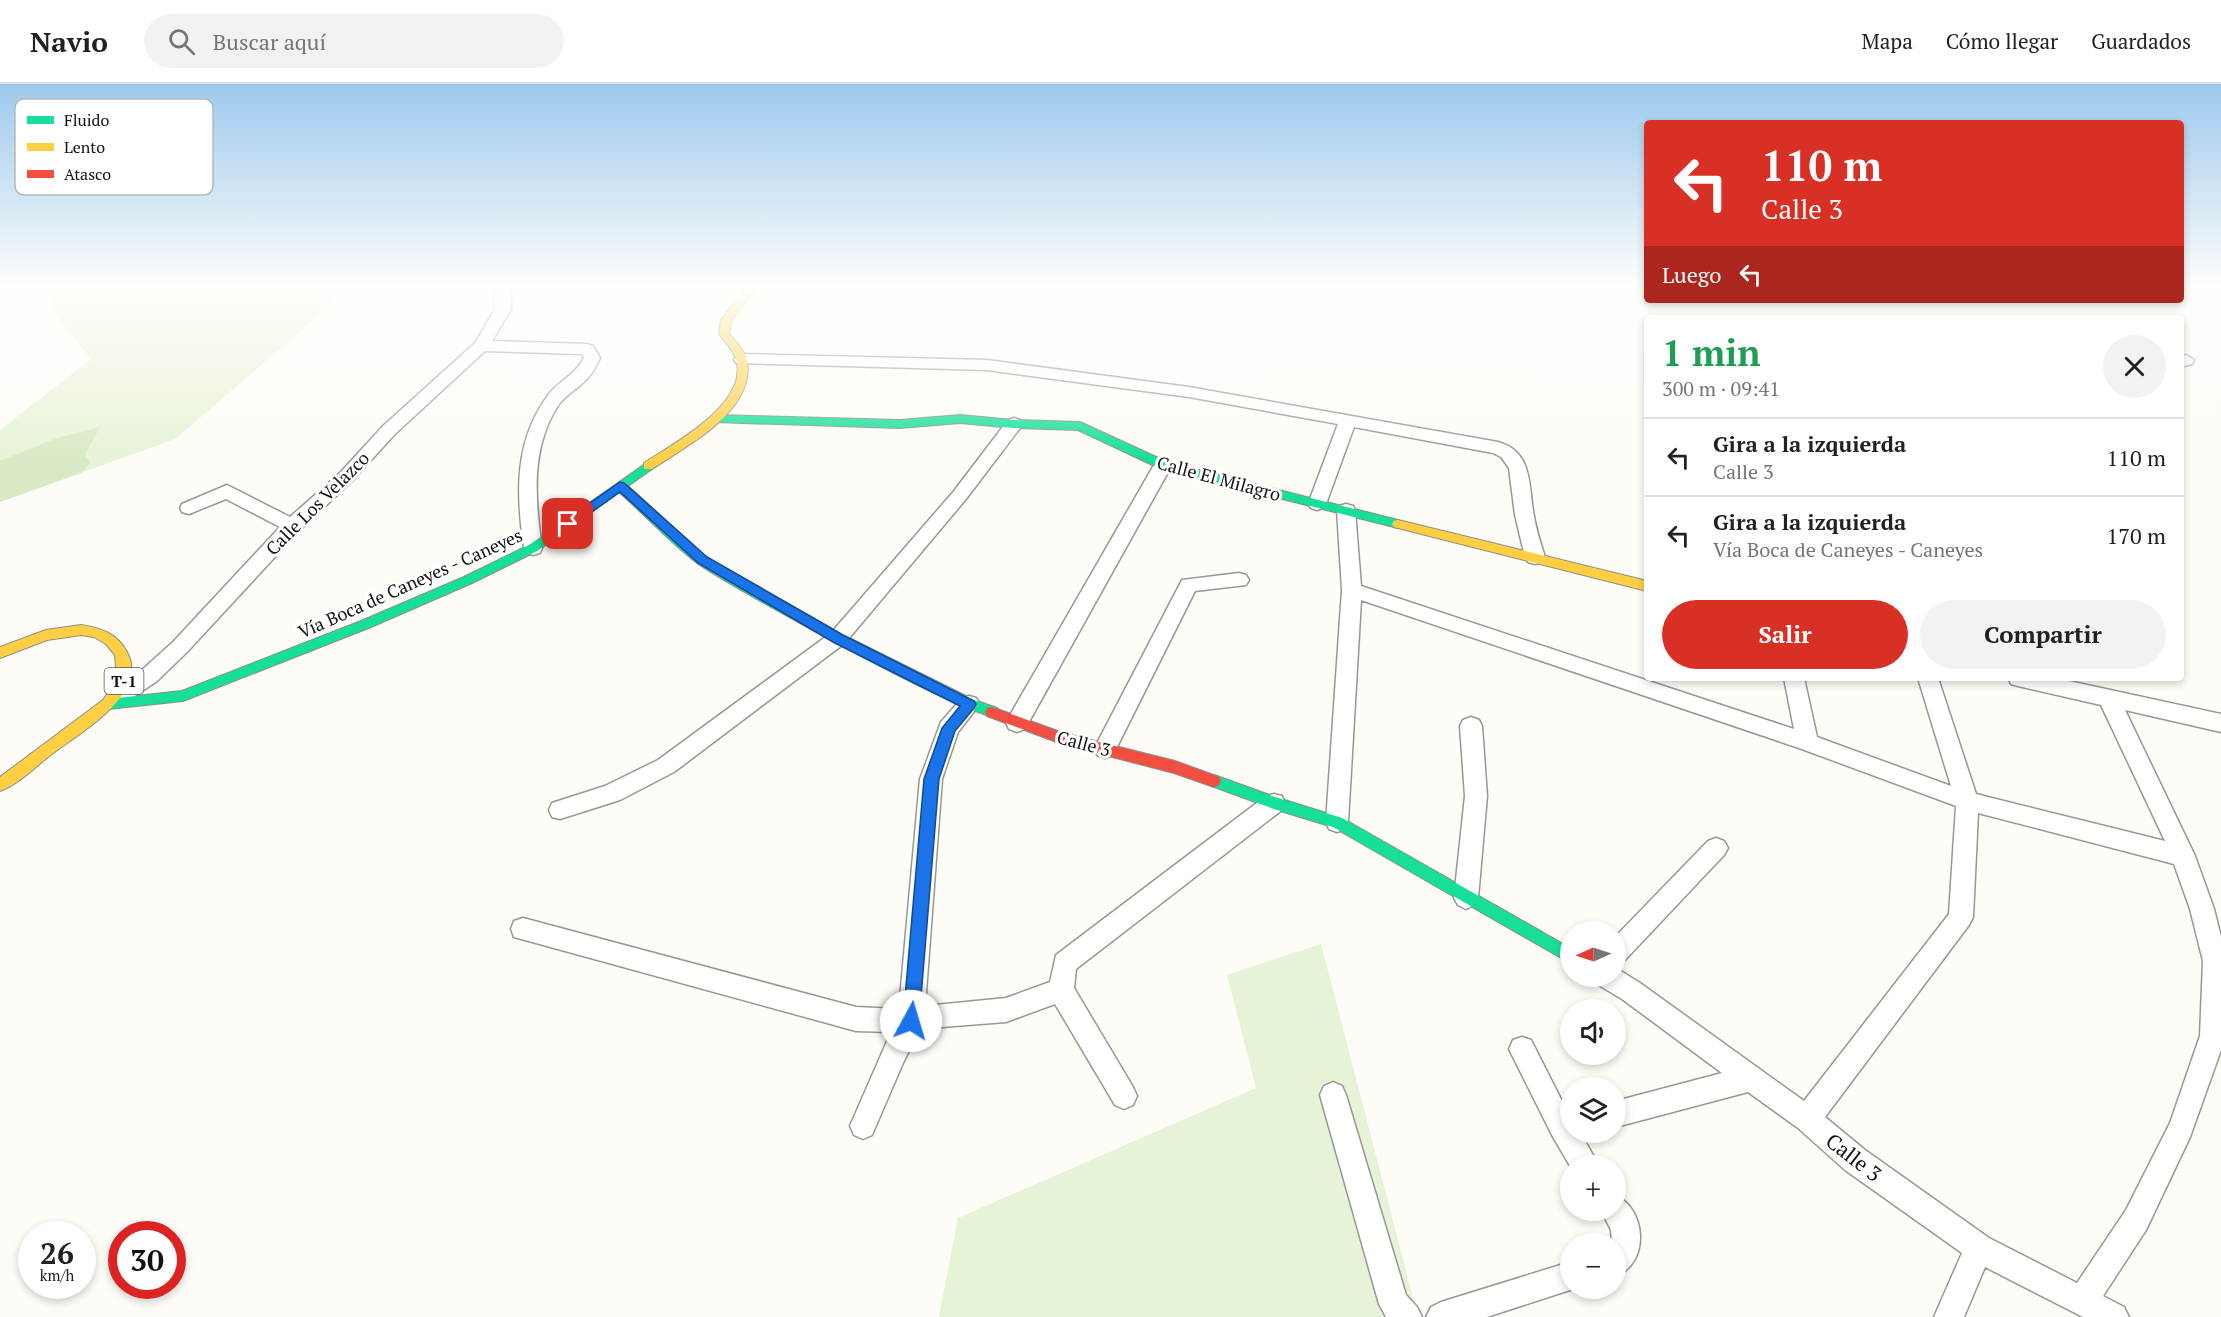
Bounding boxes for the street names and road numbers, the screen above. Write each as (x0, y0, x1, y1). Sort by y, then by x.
street label: Calle Los Velazco (260, 446, 374, 560)
street label: Calle El Milagro (1155, 450, 1284, 506)
street label: Vía Boca de Caneyes - Caneyes (294, 523, 526, 643)
road number: T-1 (104, 668, 144, 694)
street label: Calle 3 (1055, 724, 1113, 762)
street label: Calle 3 (1820, 1126, 1888, 1188)

